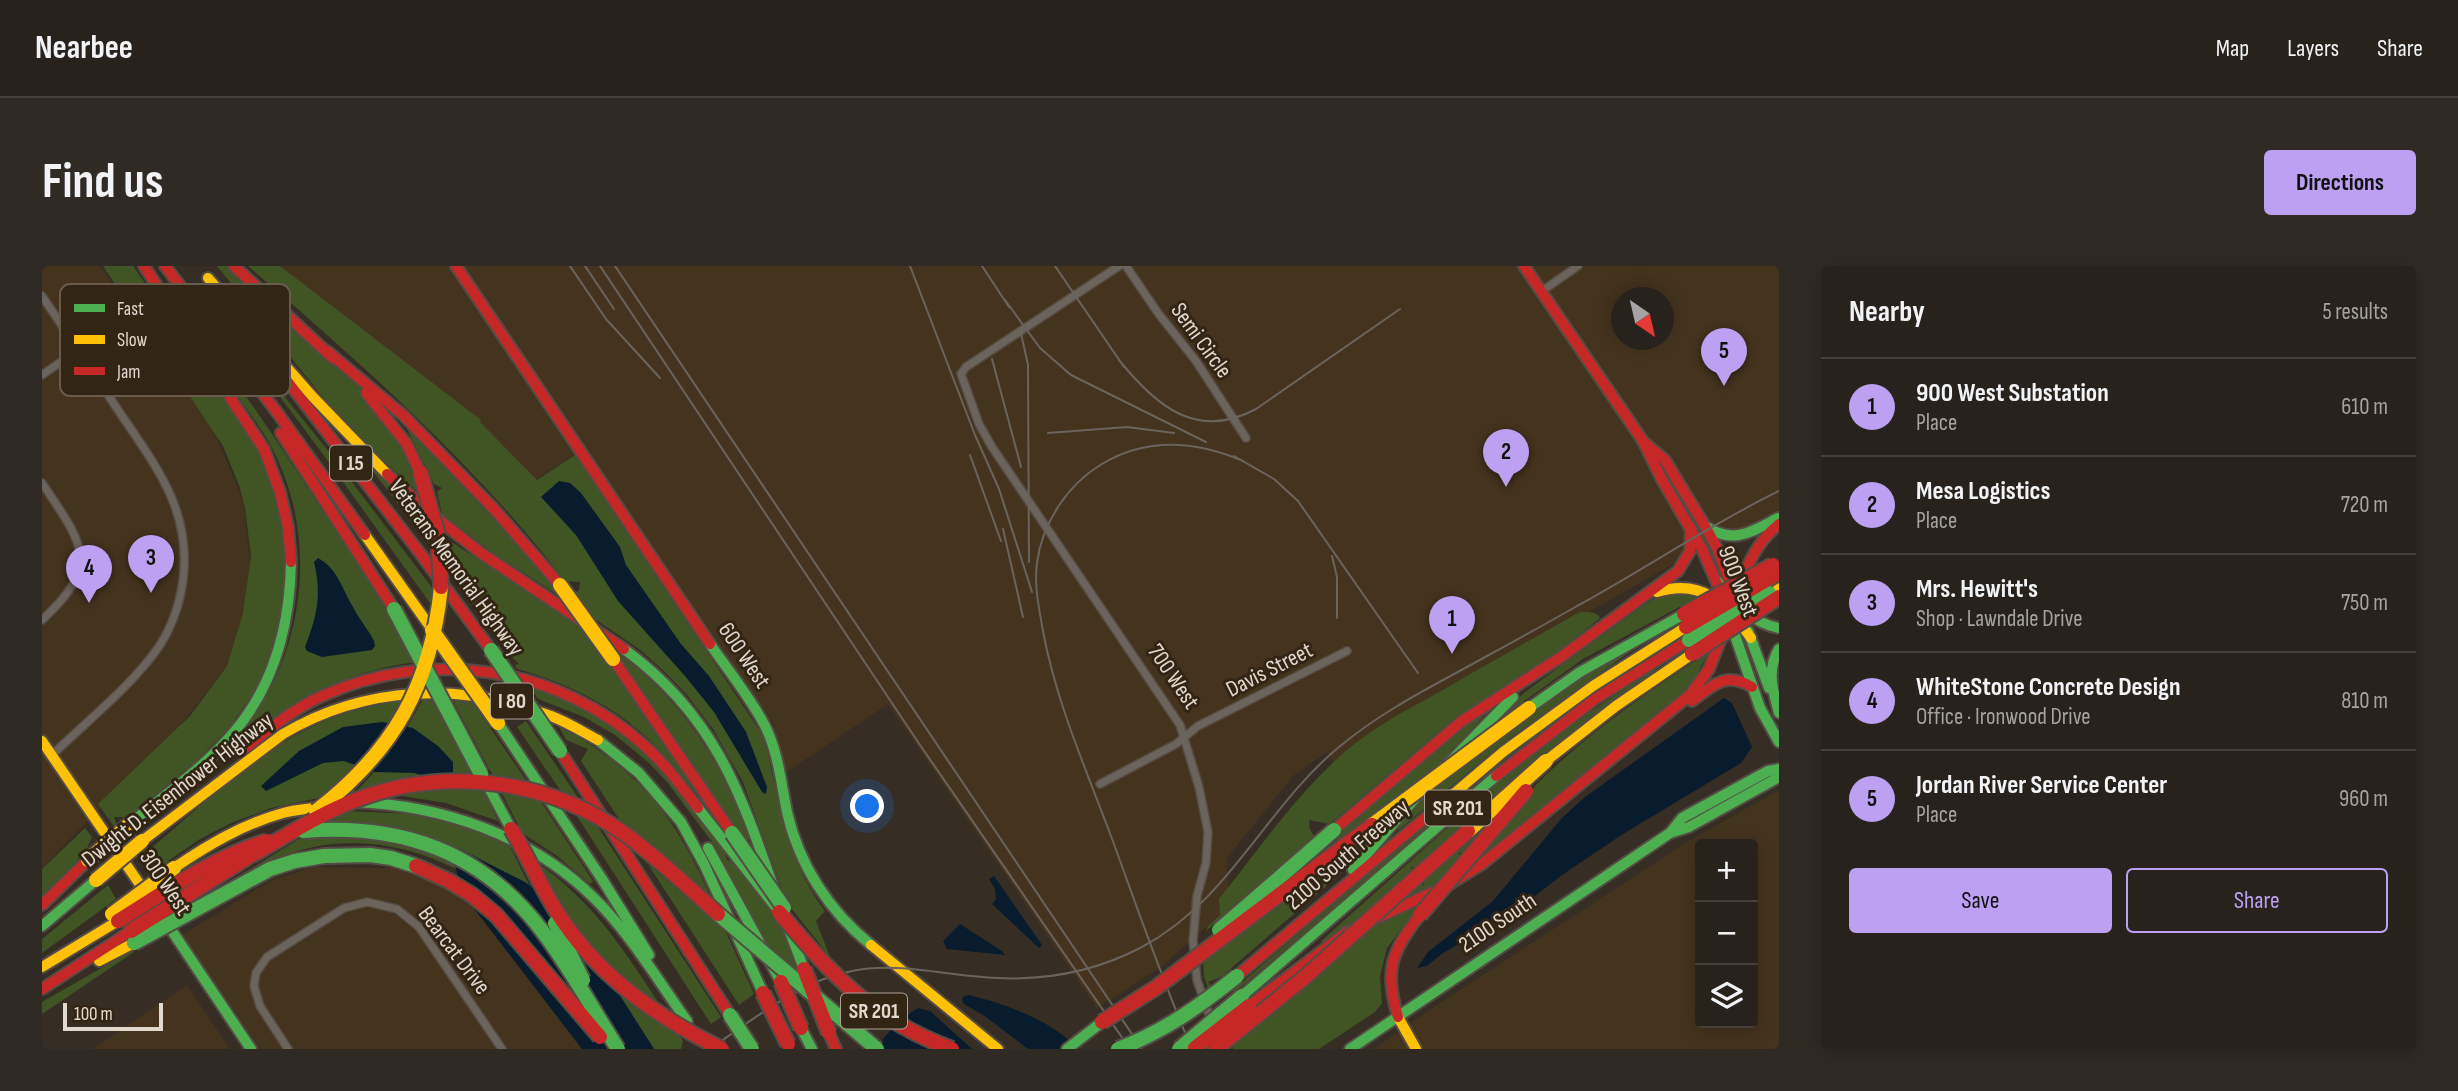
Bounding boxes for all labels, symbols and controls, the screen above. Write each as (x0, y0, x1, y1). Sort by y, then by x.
text: Nearbee (35, 28, 133, 68)
text: Map (2216, 34, 2249, 63)
text: Layers (2287, 34, 2339, 63)
text: Share (2377, 34, 2423, 63)
button: Directions (2264, 150, 2416, 215)
text: Find us (42, 153, 164, 212)
legend (60, 284, 290, 396)
north arrow (1611, 287, 1674, 350)
text: Nearby (1849, 294, 1925, 330)
street label: Semi Circle (1165, 297, 1238, 384)
text: Fast (117, 298, 144, 321)
text: 5 results (2322, 298, 2388, 326)
pin: 5 (1701, 328, 1747, 386)
text: Slow (117, 329, 147, 352)
text: Jam (116, 361, 140, 384)
text: 900 West Substation (1916, 378, 2109, 409)
text: 1 (1867, 393, 1877, 421)
text: 610 m (2341, 393, 2388, 421)
text: Place (1916, 409, 1957, 437)
pin: 2 (1483, 429, 1529, 487)
road number: I 15 (330, 446, 372, 480)
street label: Veterans Memorial Highway (383, 474, 530, 662)
text: Mesa Logistics (1916, 476, 2051, 507)
text: 2 (1867, 491, 1877, 519)
text: 720 m (2341, 491, 2388, 519)
text: Place (1916, 507, 1957, 535)
pin: 3 (128, 535, 174, 593)
street label: 900 West (1712, 542, 1764, 621)
pin: 4 (66, 545, 112, 603)
text: Mrs. Hewitt's (1916, 574, 2038, 605)
text: 3 (1867, 589, 1877, 617)
text: 750 m (2341, 589, 2388, 617)
pin: 1 (1429, 596, 1475, 654)
text: Shop · Lawndale Drive (1916, 605, 2082, 633)
street label: 600 West (712, 617, 776, 694)
street label: Davis Street (1221, 636, 1317, 704)
street label: 700 West (1141, 639, 1205, 714)
text: WhiteStone Concrete Design (1916, 672, 2180, 703)
road number: I 80 (491, 684, 533, 718)
text: 4 (1867, 687, 1877, 715)
text: 810 m (2341, 687, 2388, 715)
text: Office · Ironwood Drive (1916, 703, 2091, 731)
street label: Dwight D. Eisenhower Highway (76, 706, 279, 873)
text: Jordan River Service Center (1916, 770, 2167, 801)
text: 5 (1867, 785, 1877, 813)
text: 960 m (2339, 785, 2388, 813)
your location (850, 789, 884, 823)
road number: SR 201 (1425, 790, 1491, 826)
street label: 2100 South Freeway (1280, 793, 1415, 916)
text: Place (1916, 801, 1957, 829)
map controls (1695, 839, 1758, 1028)
button: + (1695, 839, 1758, 902)
street label: 300 West (133, 845, 197, 921)
button: Save (1849, 868, 2112, 933)
button: Share (2126, 868, 2388, 933)
street label: 2100 South (1453, 887, 1542, 959)
street label: Bearcat Drive (412, 901, 496, 1000)
button: − (1695, 902, 1758, 965)
button: layers (1695, 965, 1758, 1028)
road number: SR 201 (841, 994, 907, 1028)
scale bar (63, 1000, 163, 1032)
text: 100 m (74, 1003, 113, 1026)

